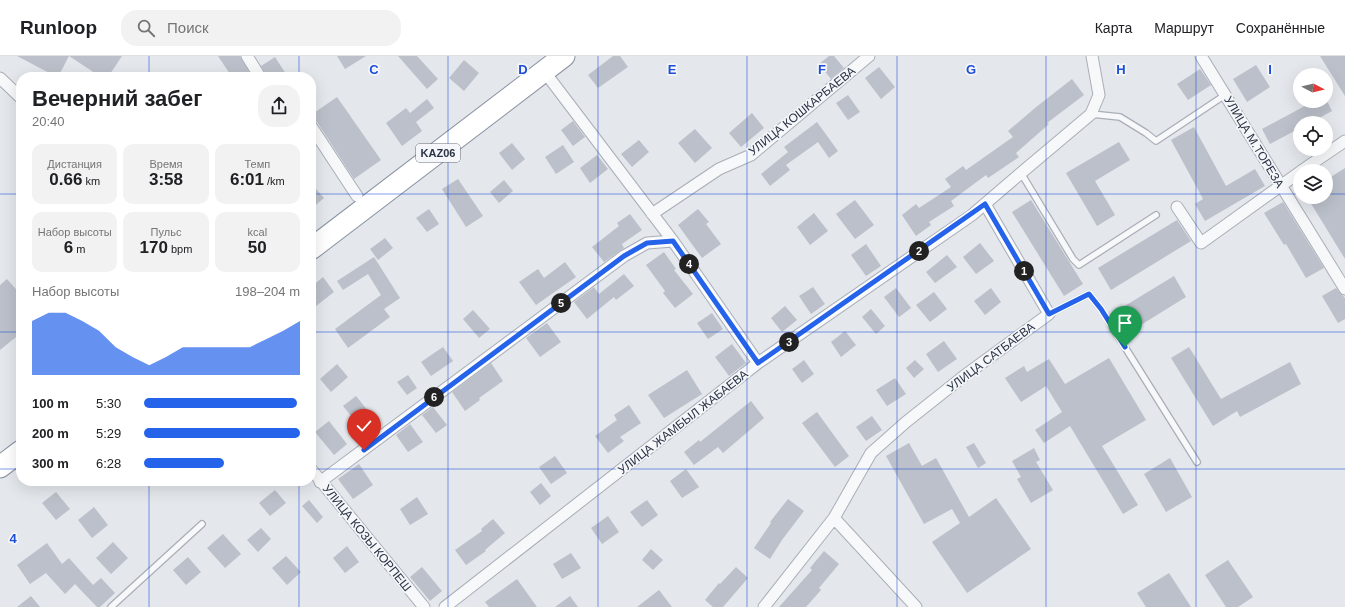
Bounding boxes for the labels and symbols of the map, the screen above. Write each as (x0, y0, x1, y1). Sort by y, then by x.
text: C (369, 62, 379, 77)
text: D (518, 62, 528, 77)
text: E (668, 62, 677, 77)
text: F (818, 62, 826, 77)
text: G (966, 62, 976, 77)
text: H (1116, 62, 1126, 77)
text: I (1268, 62, 1272, 77)
street label: УЛИЦА КОШКАРБАЕВА (746, 64, 858, 158)
north arrow (1293, 68, 1333, 108)
street label: УЛИЦА М.ТОРЕЗА (1221, 94, 1287, 190)
road number: KАZ06 (416, 144, 460, 162)
pin: 2 (909, 241, 929, 261)
pin: 4 (679, 254, 699, 274)
pin: 1 (1014, 261, 1034, 281)
pin: 5 (551, 293, 571, 313)
pin (1108, 306, 1142, 347)
street label: УЛИЦА САТБАЕВА (944, 320, 1038, 394)
pin: 3 (779, 332, 799, 352)
street label: УЛИЦА ЖАМБЫЛ ЖАБАЕВА (615, 367, 751, 477)
pin: 6 (424, 387, 444, 407)
pin (347, 409, 381, 450)
street label: УЛИЦА КОЗЫ КОРПЕШ (320, 482, 414, 594)
text: 4 (9, 531, 17, 546)

